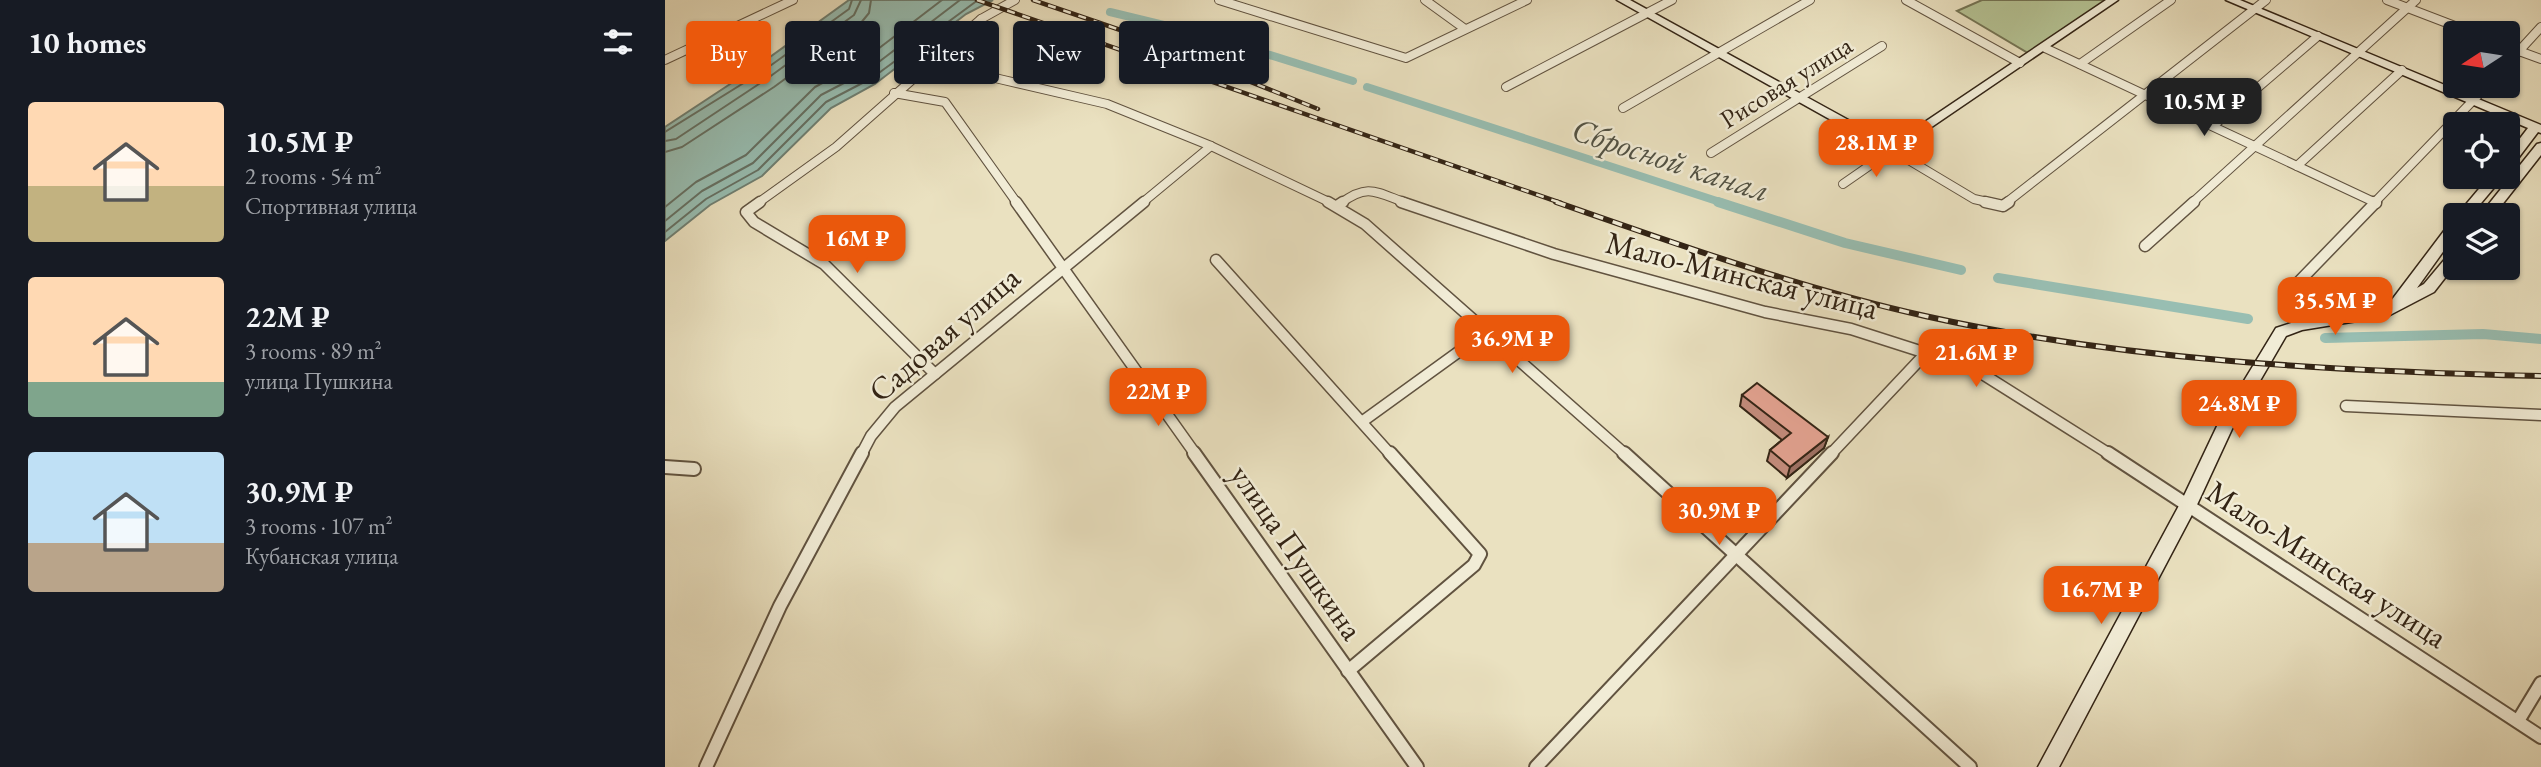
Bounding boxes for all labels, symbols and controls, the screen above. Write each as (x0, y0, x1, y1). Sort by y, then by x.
chip: Buy (686, 21, 771, 84)
chip: Rent (785, 21, 880, 84)
chip: Filters (894, 21, 999, 84)
chip: New (1013, 21, 1105, 84)
chip: Apartment (1119, 21, 1269, 84)
north arrow (2443, 21, 2520, 98)
map controls (2443, 21, 2520, 280)
text: 10 homes (28, 23, 146, 62)
icon: filters (599, 23, 637, 61)
street label: Рисовая улица (1713, 28, 1859, 136)
pin: 10.5M ₽ (2139, 78, 2269, 138)
text: 10.5M ₽ (2163, 86, 2245, 116)
water label: Сбросной канал (1567, 107, 1775, 212)
button: locate (2443, 112, 2520, 189)
pin: 28.1M ₽ (1811, 120, 1941, 179)
text: 10.5M ₽ (245, 122, 353, 161)
text: 28.1M ₽ (1835, 127, 1917, 157)
icon: home (84, 130, 168, 214)
text: 2 rooms · 54 m² (245, 161, 382, 191)
text: Спортивная улица (245, 191, 417, 221)
button: layers (2443, 203, 2520, 280)
pin: 16M ₽ (808, 216, 906, 275)
street label: Мало-Минская улица (1602, 221, 1883, 329)
text: 16M ₽ (824, 223, 890, 253)
street label: Садовая улица (859, 256, 1029, 411)
pin: 35.5M ₽ (2270, 278, 2400, 337)
text: 35.5M ₽ (2294, 285, 2376, 315)
text: 22M ₽ (245, 297, 330, 336)
icon: home (84, 305, 168, 389)
pin: 36.9M ₽ (1447, 316, 1577, 375)
text: 36.9M ₽ (1471, 323, 1553, 353)
pin: 21.6M ₽ (1911, 330, 2041, 389)
text: 3 rooms · 89 m² (245, 336, 382, 366)
text: 21.6M ₽ (1935, 337, 2017, 367)
text: улица Пушкина (245, 366, 393, 396)
pin: 22M ₽ (1109, 368, 1207, 428)
text: 22M ₽ (1125, 376, 1191, 406)
pin: 24.8M ₽ (2174, 380, 2304, 440)
text: 24.8M ₽ (2198, 388, 2280, 418)
street label: улица Пушкина (1221, 456, 1373, 648)
street label: Мало-Минская улица (2199, 470, 2456, 658)
text: 30.9M ₽ (245, 472, 353, 511)
icon: home (84, 480, 168, 564)
pin: 30.9M ₽ (1654, 488, 1784, 547)
text: 30.9M ₽ (1678, 495, 1760, 525)
text: 3 rooms · 107 m² (245, 511, 393, 541)
text: Кубанская улица (245, 541, 398, 571)
pin: 16.7M ₽ (2036, 566, 2166, 626)
text: 16.7M ₽ (2060, 574, 2142, 604)

